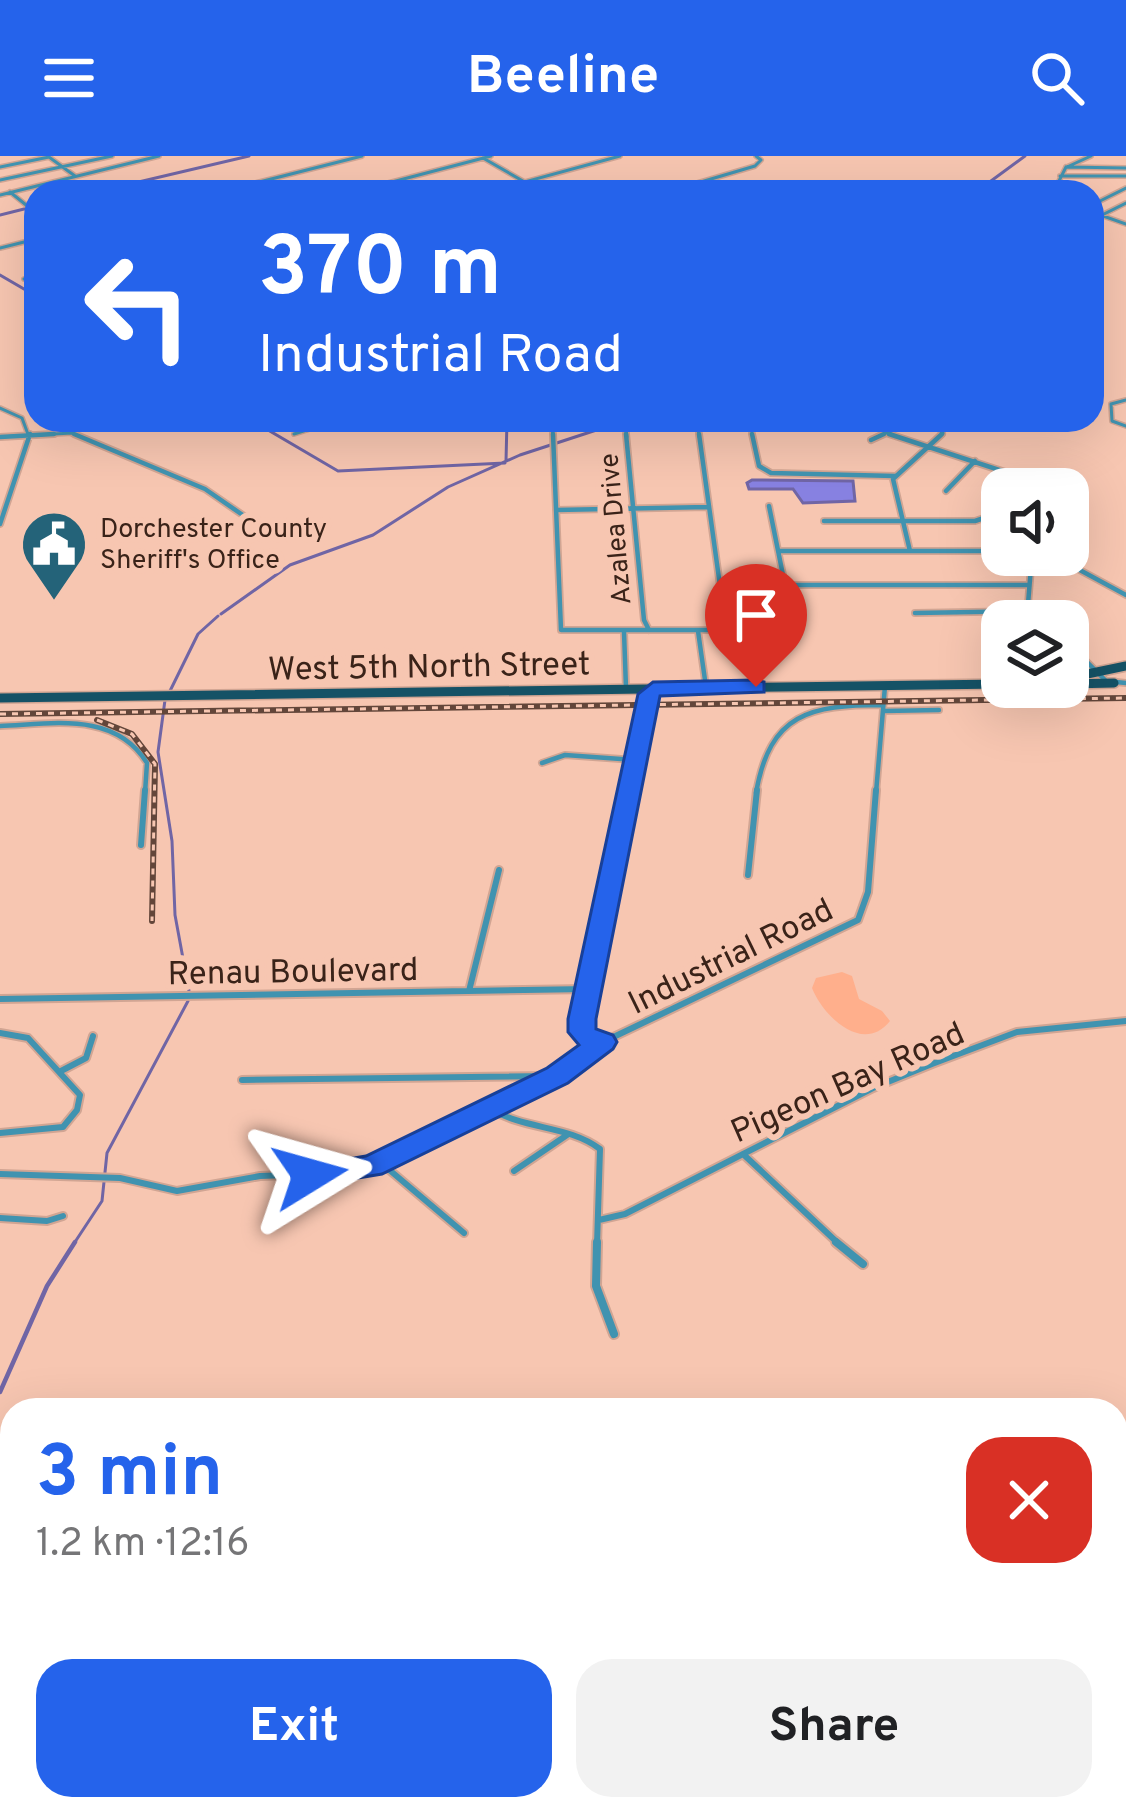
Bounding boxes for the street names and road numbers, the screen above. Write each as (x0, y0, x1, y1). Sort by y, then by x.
street label: Azalea Drive (593, 452, 641, 606)
street label: West 5th North Street (267, 645, 591, 693)
street label: Industrial Road (622, 891, 841, 1026)
street label: Renau Boulevard (167, 951, 419, 997)
street label: Pigeon Bay Road (725, 1014, 972, 1155)

